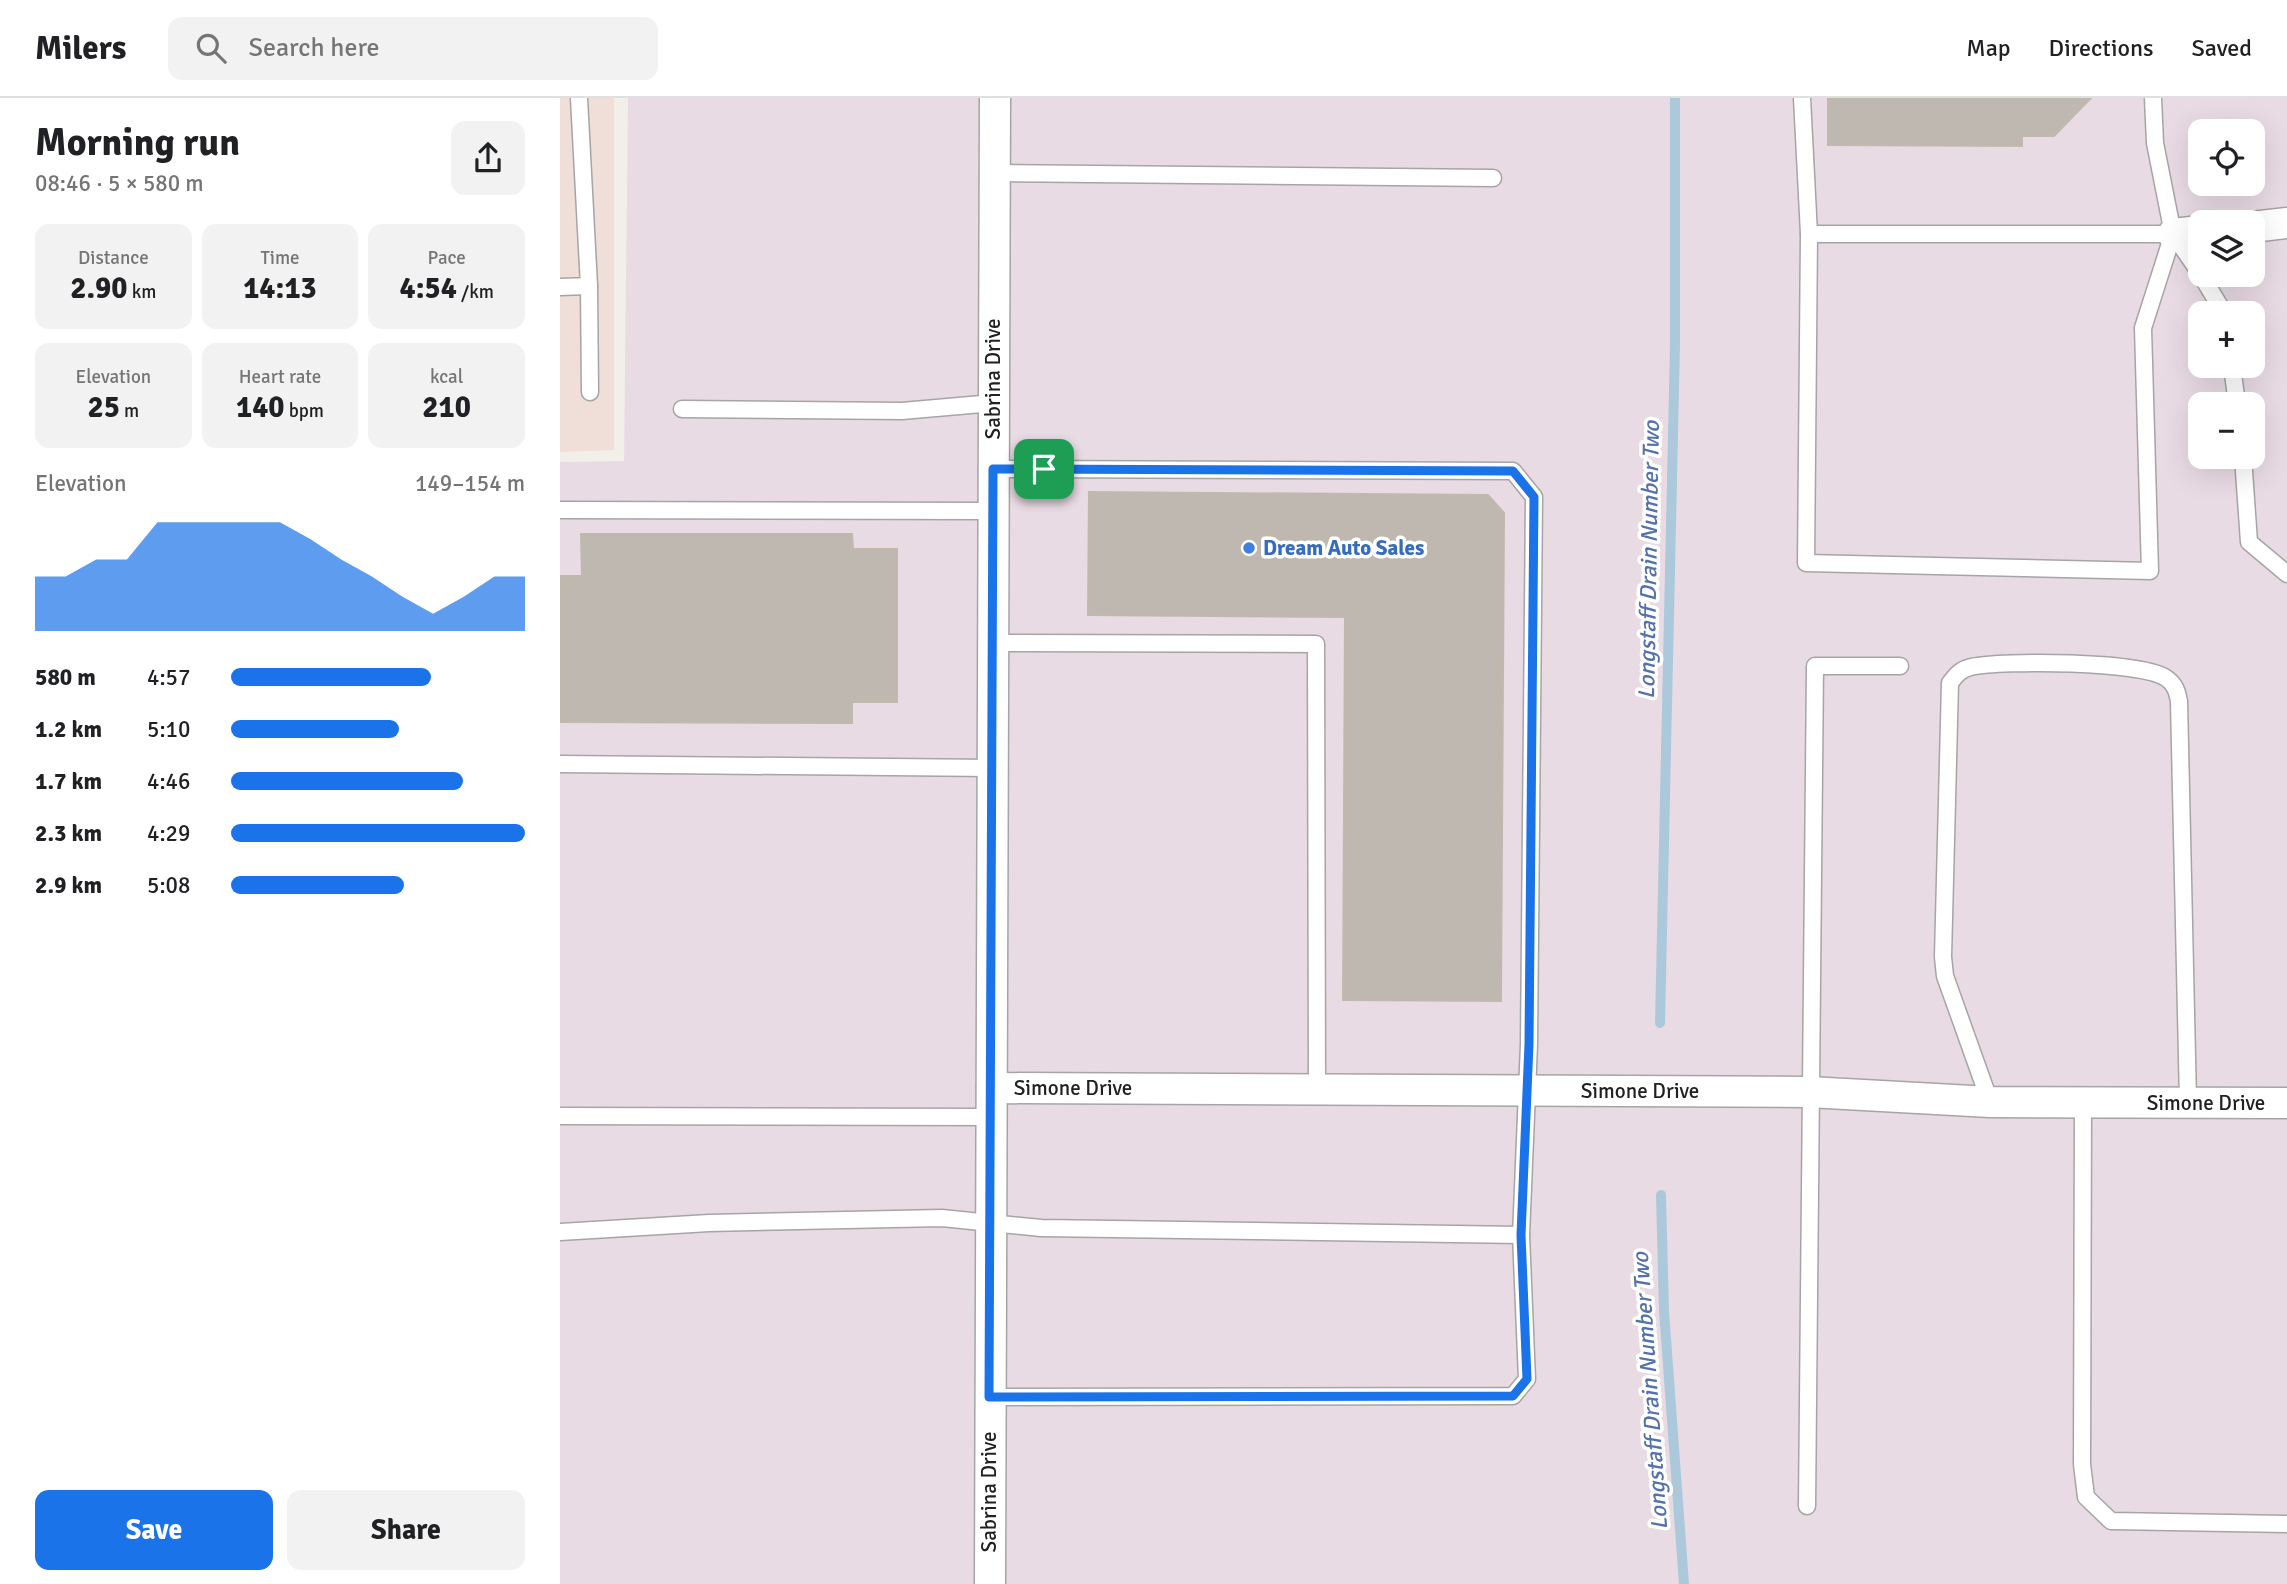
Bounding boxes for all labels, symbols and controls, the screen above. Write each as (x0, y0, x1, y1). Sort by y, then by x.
search box (168, 17, 658, 80)
text: Milers (35, 28, 126, 69)
icon: search (192, 29, 230, 67)
text: Search here (248, 32, 380, 64)
text: Map (1966, 33, 2011, 63)
text: Directions (2049, 33, 2154, 63)
text: Saved (2192, 33, 2252, 63)
text: Morning run (35, 119, 240, 166)
map controls (2188, 119, 2265, 469)
button: locate (2188, 119, 2265, 196)
button: share (451, 121, 525, 195)
text: 08:46 · 5 × 580 m (35, 169, 204, 198)
button: layers (2188, 210, 2265, 287)
text: Distance (78, 246, 149, 270)
text: Time (260, 246, 300, 270)
text: Pace (428, 246, 466, 270)
text: 2.90 (70, 270, 128, 307)
text: 14:13 (243, 270, 317, 307)
text: 4:54 (400, 270, 457, 307)
text: km (128, 280, 156, 304)
text: /km (457, 280, 494, 304)
button: + (2188, 301, 2265, 378)
street label: Sabrina Drive (980, 319, 1006, 439)
text: Elevation (75, 365, 151, 389)
text: Heart rate (239, 365, 321, 389)
text: kcal (430, 365, 463, 389)
text: 25 (87, 389, 120, 426)
text: 140 (236, 389, 285, 426)
text: 210 (422, 389, 471, 426)
button: − (2188, 392, 2265, 469)
text: m (120, 399, 139, 423)
text: bpm (285, 399, 324, 423)
water label: Longstaff Drain Number Two (1632, 420, 1666, 699)
pin (1014, 439, 1074, 499)
icon: arrive (1025, 450, 1063, 488)
text: Elevation (35, 469, 127, 498)
text: 149–154 m (415, 469, 525, 498)
place label: Dream Auto Sales (1263, 535, 1424, 561)
marker: Dream Auto Sales (1241, 540, 1257, 556)
text: 580 m (35, 663, 96, 692)
text: 4:57 (147, 663, 190, 692)
text: 1.2 km (35, 715, 102, 744)
text: 5:10 (147, 715, 190, 744)
text: 1.7 km (35, 767, 102, 796)
text: 4:46 (147, 767, 190, 796)
text: 2.3 km (35, 819, 102, 848)
text: 4:29 (147, 819, 190, 848)
text: 2.9 km (35, 871, 102, 900)
text: 5:08 (147, 871, 190, 900)
street label: Simone Drive (1014, 1075, 1132, 1101)
street label: Simone Drive (1581, 1078, 1699, 1104)
street label: Simone Drive (2147, 1090, 2265, 1116)
water label: Longstaff Drain Number Two (1626, 1250, 1674, 1531)
street label: Sabrina Drive (976, 1432, 1002, 1552)
button: Save (35, 1490, 273, 1570)
button: Share (287, 1490, 525, 1570)

